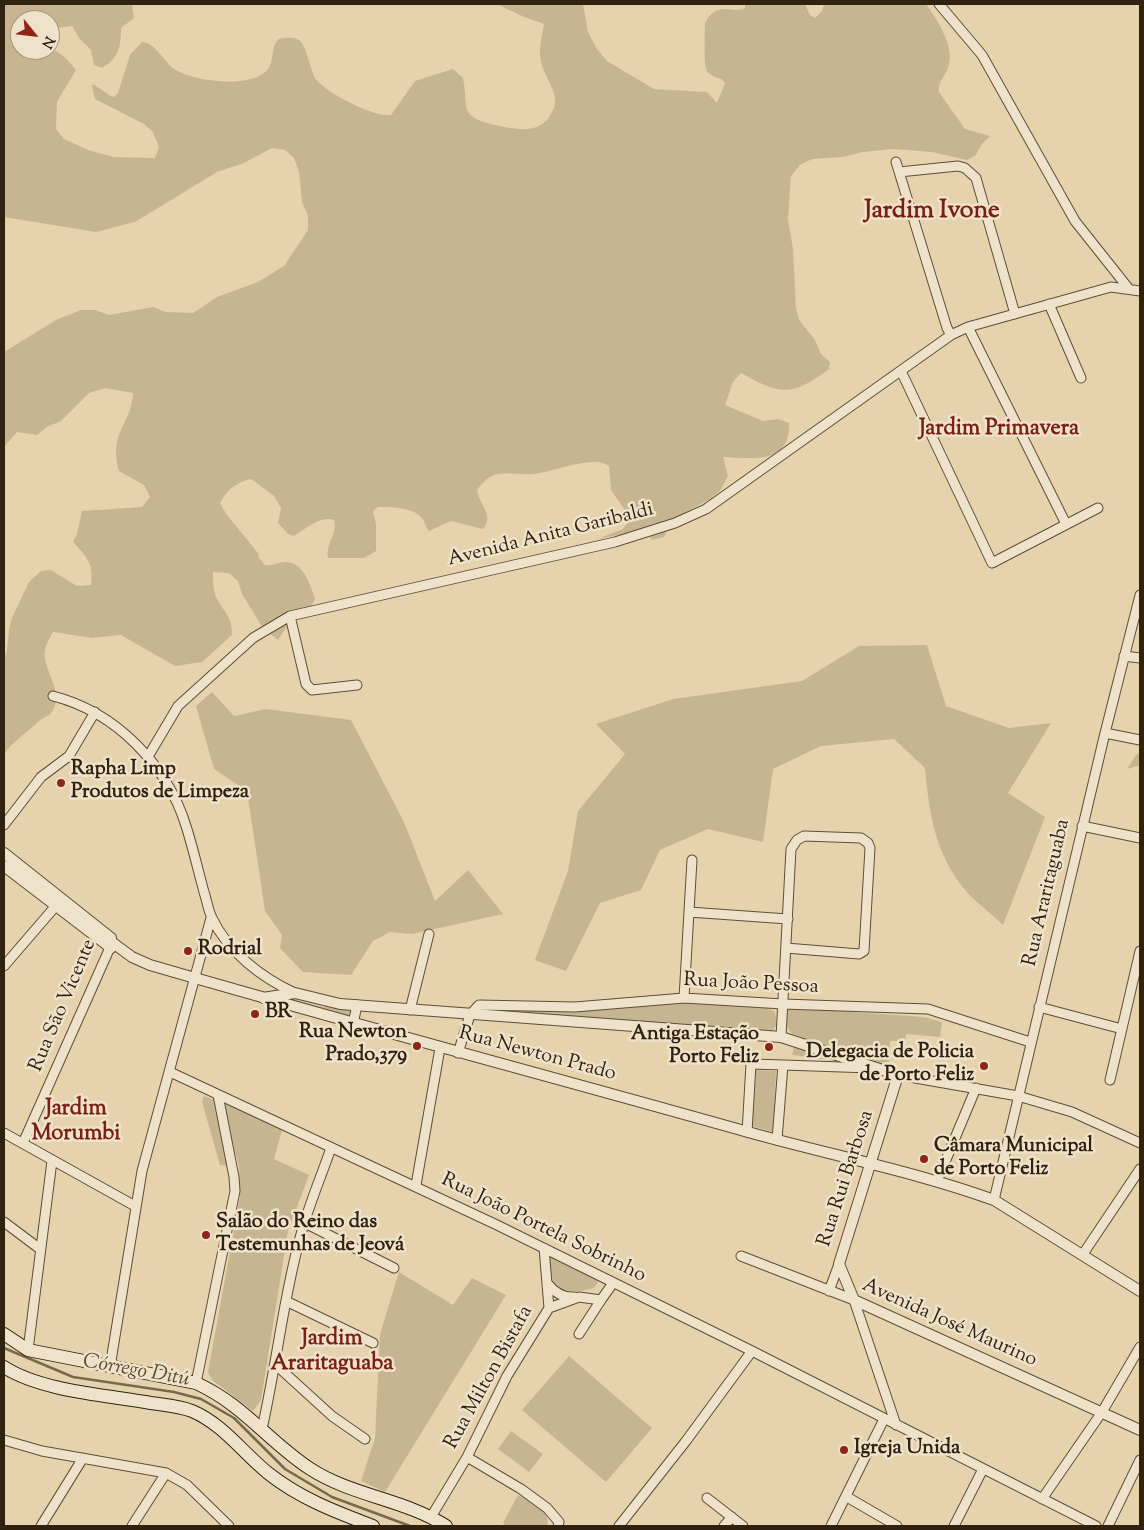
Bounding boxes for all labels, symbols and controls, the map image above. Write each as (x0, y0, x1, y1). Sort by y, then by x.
north arrow (10, 10, 60, 60)
text: N (36, 32, 59, 52)
district label: Jardim Ivone (864, 198, 1000, 228)
district label: Jardim Primavera (919, 417, 1079, 443)
street label: Avenida Anita Garibaldi (446, 499, 656, 573)
place label: Rapha Limp Produtos de Limpeza (71, 759, 249, 806)
marker: Rapha Limp Produtos de Limpeza (55, 777, 67, 789)
street label: Rua Araritaguaba (1019, 817, 1077, 969)
street label: Rua São Vicente (25, 936, 103, 1076)
place label: Rodrial (198, 939, 262, 963)
marker: Rodrial (182, 945, 194, 957)
street label: Rua João Pessoa (683, 969, 819, 1001)
place label: BR (265, 1002, 292, 1026)
marker: BR (249, 1008, 261, 1020)
place label: Rua Newton Prado,379 (299, 1022, 407, 1069)
street label: Rua Newton Prado (456, 1022, 618, 1088)
place label: Antiga Estação Porto Feliz (631, 1024, 759, 1071)
marker: Rua Newton Prado,379 (411, 1040, 423, 1052)
marker: Antiga Estação Porto Feliz (763, 1041, 775, 1053)
place label: Delegacia de Policia de Porto Feliz (806, 1042, 974, 1089)
marker: Delegacia de Policia de Porto Feliz (978, 1060, 990, 1072)
district label: Jardim Morumbi (31, 1097, 121, 1148)
street label: Rua Rui Barbosa (814, 1108, 880, 1250)
place label: Câmara Municipal de Porto Feliz (934, 1136, 1093, 1183)
marker: Câmara Municipal de Porto Feliz (918, 1153, 930, 1165)
street label: Rua João Portela Sobrinho (437, 1169, 649, 1289)
place label: Salão do Reino das Testemunhas de Jeová (216, 1212, 404, 1259)
marker: Salão do Reino das Testemunhas de Jeová (200, 1229, 212, 1241)
street label: Avenida José Maurino (858, 1275, 1040, 1373)
street label: Rua Milton Bistafa (441, 1302, 539, 1454)
district label: Jardim Araritaguaba (271, 1327, 393, 1378)
water label: Córrego Ditú (81, 1350, 191, 1394)
place label: Igreja Unida (854, 1438, 960, 1462)
marker: Igreja Unida (838, 1444, 850, 1456)

